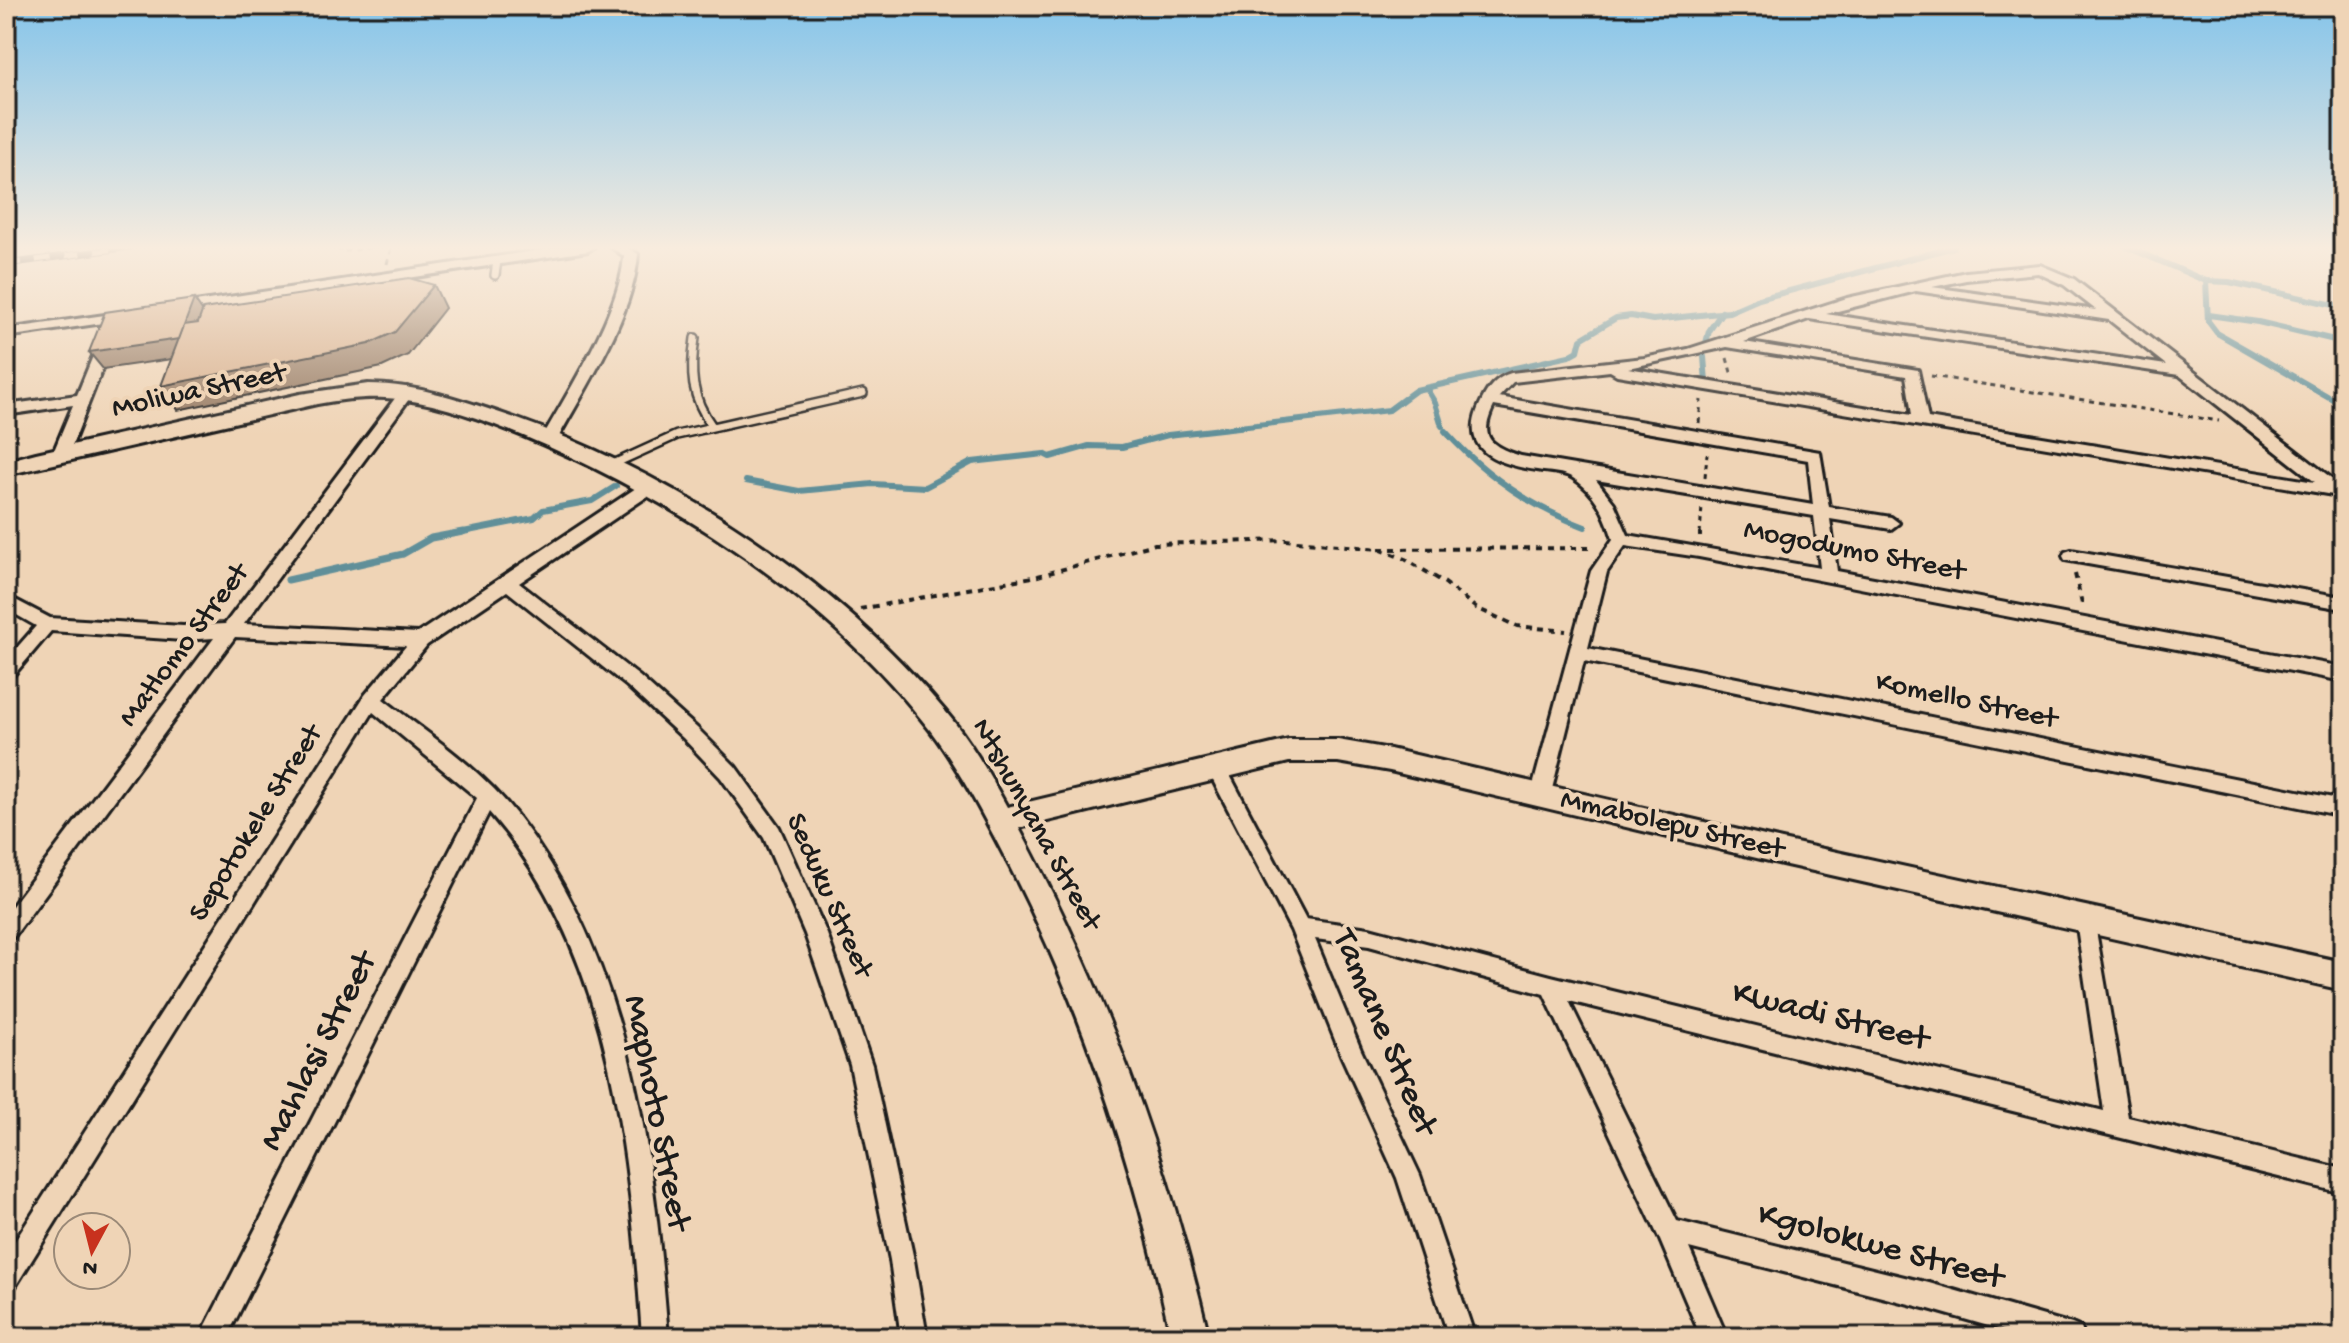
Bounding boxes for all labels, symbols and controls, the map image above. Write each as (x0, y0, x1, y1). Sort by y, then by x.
street label: Moliwa Street (109, 356, 292, 427)
street label: Mogodumo Street (1740, 513, 1970, 591)
street label: Matlomo Street (112, 555, 260, 735)
street label: Komello Street (1872, 666, 2063, 739)
street label: Ntshunyana Street (962, 713, 1109, 939)
street label: Sepotokele Street (182, 717, 333, 929)
street label: Mmabolepu Street (1557, 783, 1790, 869)
street label: Seduku Street (776, 809, 881, 986)
street label: Tamane Street (1320, 922, 1447, 1146)
street label: Mahlasi Street (251, 942, 390, 1159)
street label: Kwadi Street (1727, 973, 1936, 1064)
street label: Maphoto Street (611, 992, 699, 1237)
street label: Kgolokwe Street (1752, 1195, 2011, 1302)
north arrow (52, 1211, 132, 1291)
text: N (81, 1253, 99, 1281)

